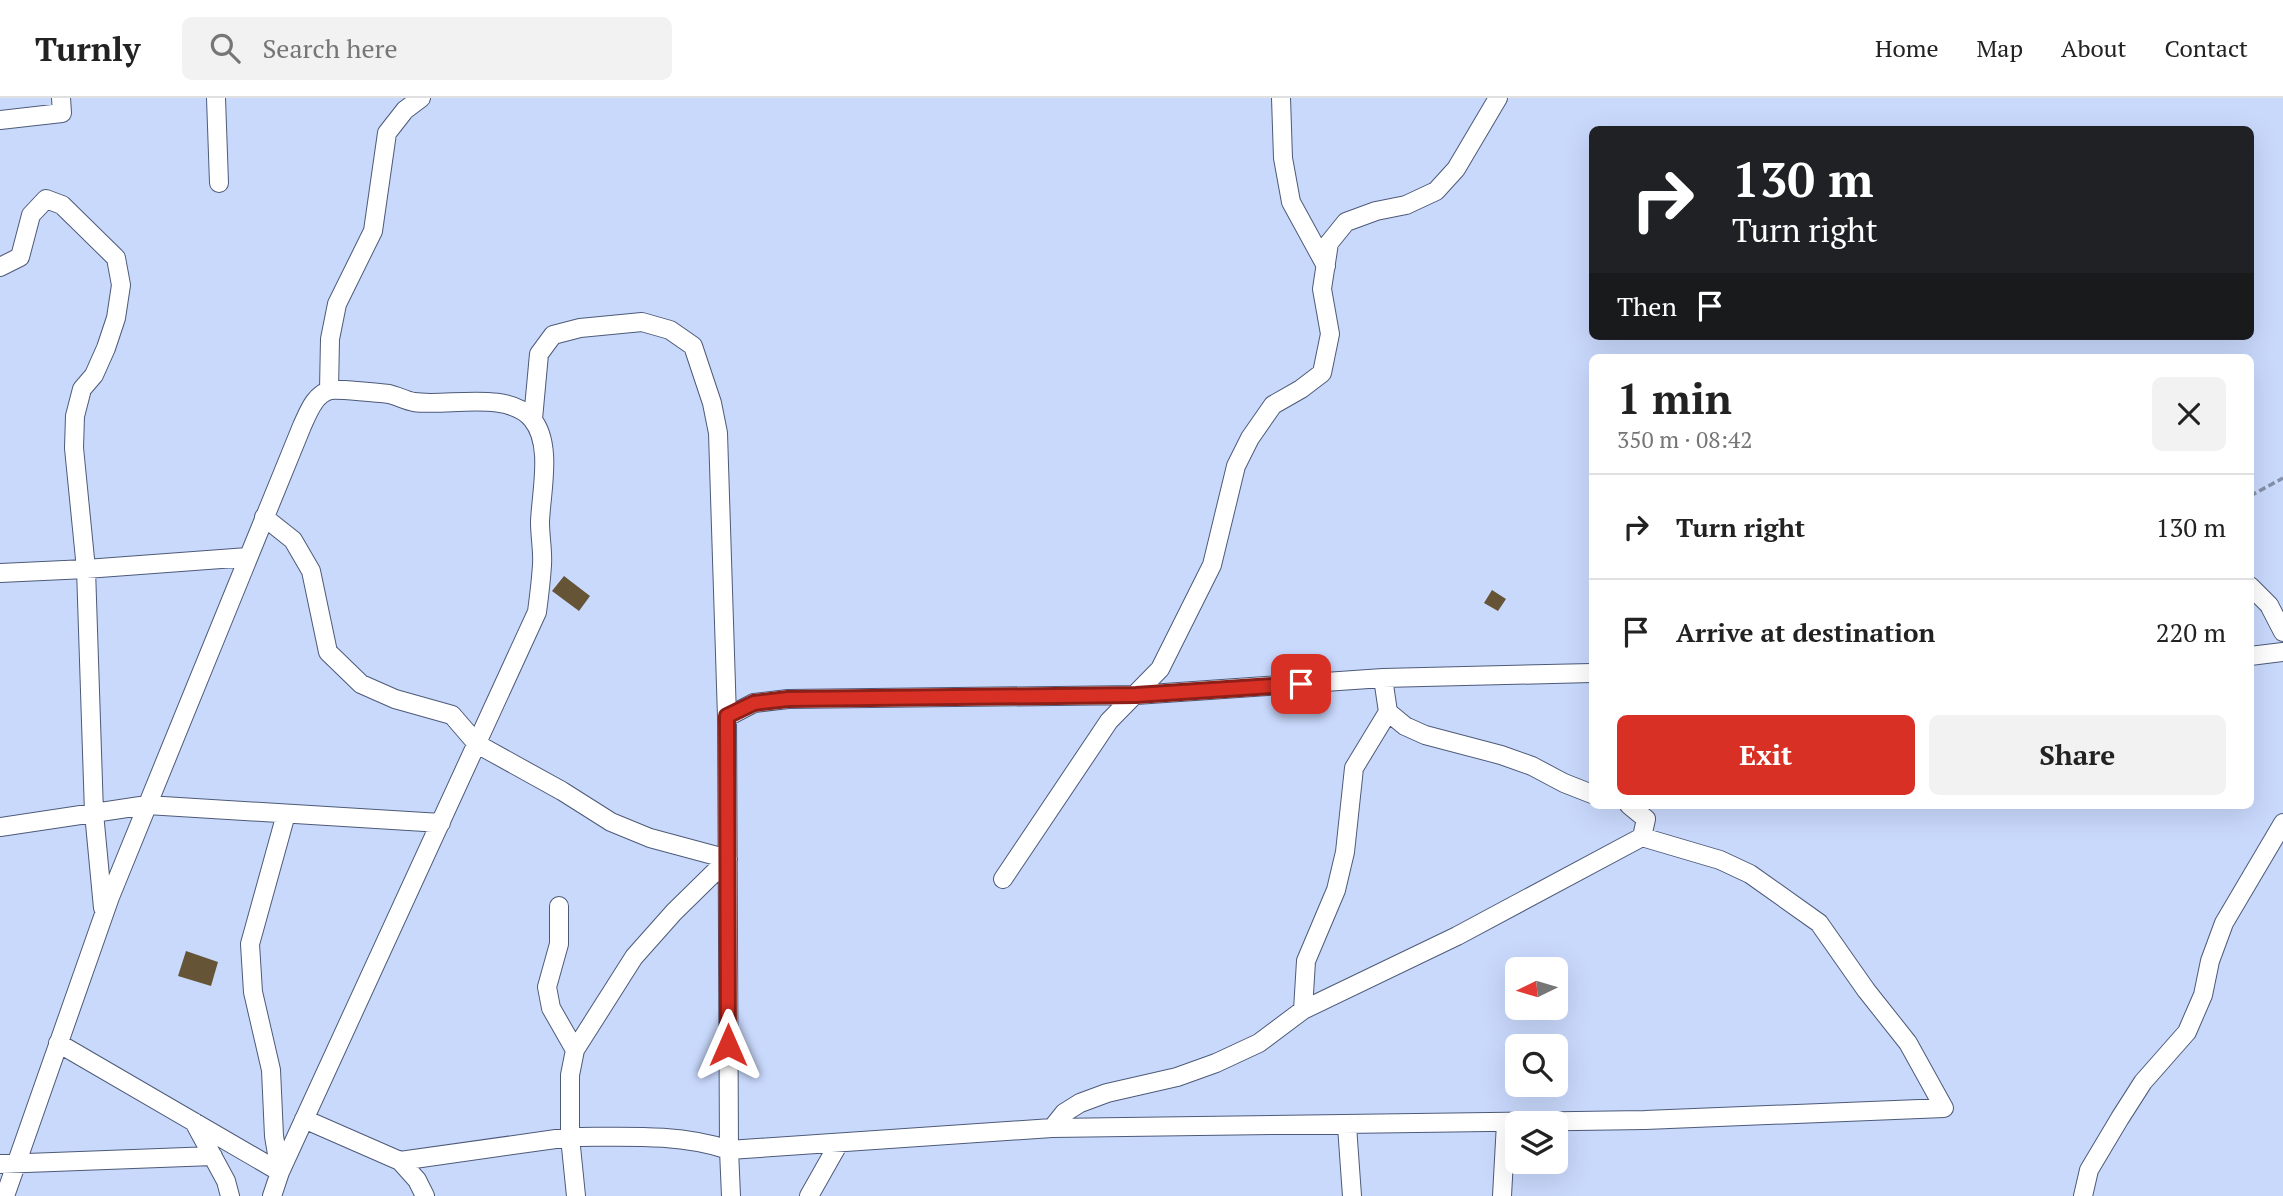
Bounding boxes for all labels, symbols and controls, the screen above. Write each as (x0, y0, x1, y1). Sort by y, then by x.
search box (182, 17, 672, 80)
text: Turnly (35, 27, 140, 70)
icon: search (206, 29, 244, 67)
text: Search here (262, 31, 398, 65)
text: Home (1875, 32, 1939, 64)
text: Map (1977, 32, 2023, 64)
text: About (2061, 32, 2127, 64)
text: Contact (2165, 32, 2248, 64)
text: 130 m (1732, 146, 1874, 211)
icon: right (1617, 154, 1708, 245)
text: Turn right (1732, 209, 1878, 251)
icon: arrive (1691, 287, 1729, 325)
text: Then (1617, 289, 1677, 323)
text: 1 min (1617, 370, 1732, 426)
button: close (2152, 377, 2226, 451)
text: 350 m · 08:42 (1617, 424, 1752, 455)
icon: right (1617, 508, 1655, 546)
text: Turn right (1676, 510, 1805, 544)
text: 130 m (2156, 510, 2226, 544)
icon: arrive (1617, 613, 1655, 651)
text: Arrive at destination (1676, 615, 1935, 649)
text: 220 m (2156, 615, 2226, 649)
pin (1271, 654, 1331, 714)
icon: arrive (1282, 665, 1320, 703)
button: Exit (1617, 715, 1915, 795)
button: Share (1929, 715, 2226, 795)
north arrow (1505, 957, 1568, 1020)
map controls (1505, 957, 1568, 1174)
position arrow (691, 1008, 765, 1082)
button: search (1505, 1034, 1568, 1097)
button: layers (1505, 1111, 1568, 1174)

